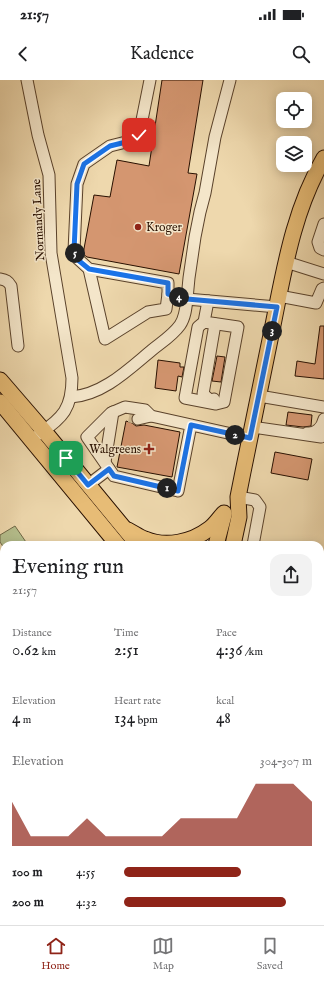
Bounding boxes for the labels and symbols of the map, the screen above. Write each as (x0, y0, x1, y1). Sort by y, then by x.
pin (122, 118, 156, 152)
street label: Normandy Lane (29, 178, 48, 261)
place label: Kroger (146, 220, 183, 235)
marker: Kroger (133, 222, 143, 232)
pin: 5 (65, 243, 85, 263)
pin: 4 (169, 287, 189, 307)
pin: 3 (262, 321, 282, 341)
pin: 2 (225, 425, 245, 445)
pin (49, 441, 83, 475)
place label: Walgreens (89, 442, 141, 457)
marker: Walgreens (144, 444, 154, 454)
pin: 1 (157, 478, 177, 498)

